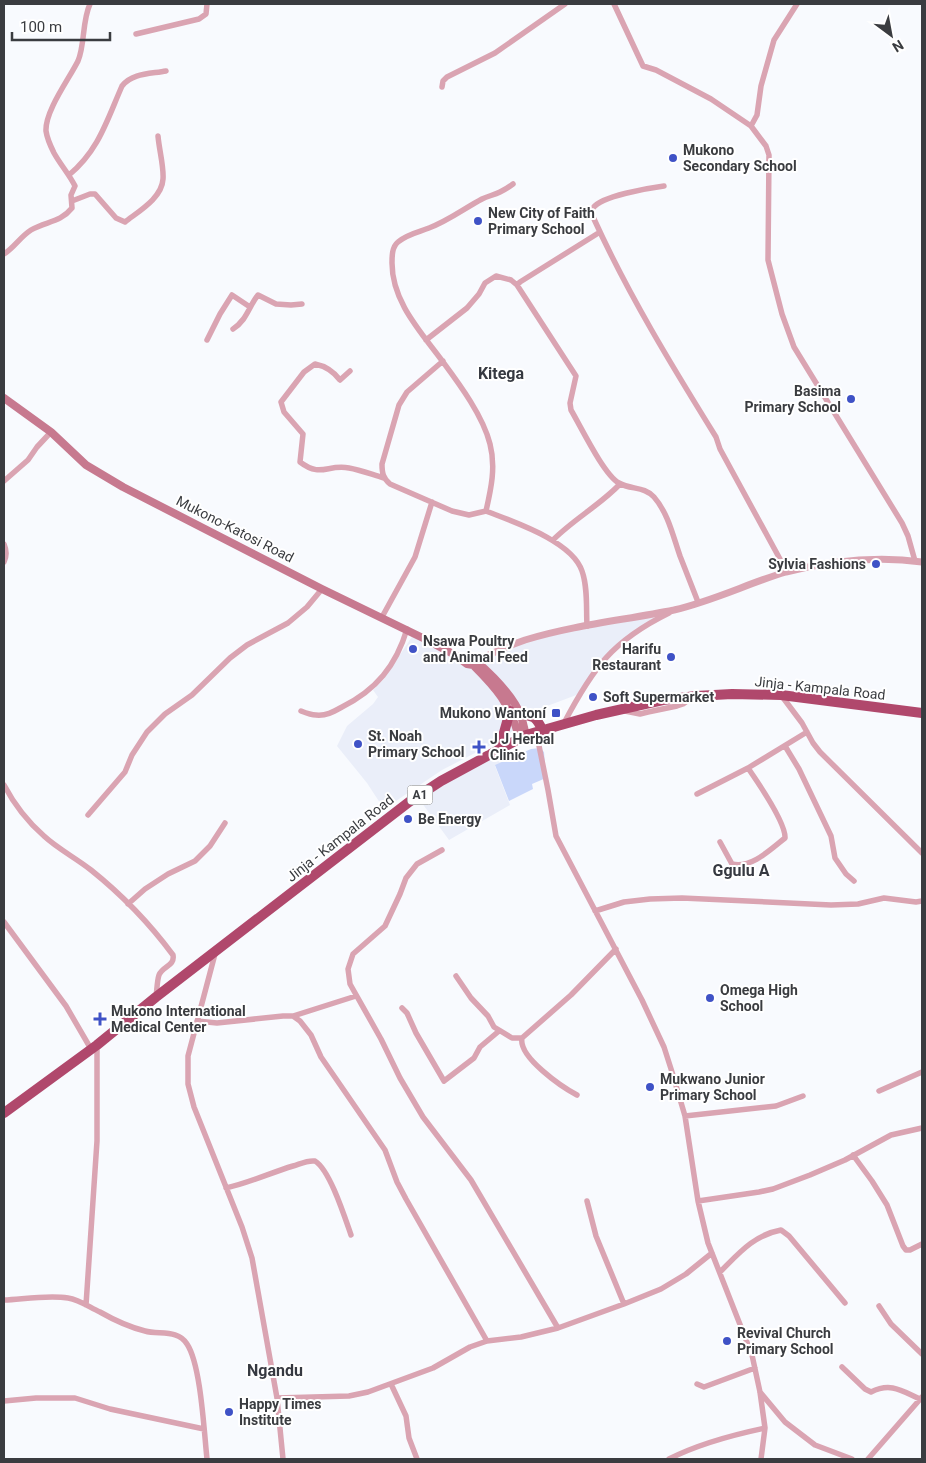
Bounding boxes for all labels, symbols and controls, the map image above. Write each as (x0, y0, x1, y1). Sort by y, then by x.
scale bar (12, 10, 110, 42)
north arrow (866, 10, 916, 60)
text: 100 m (20, 18, 62, 36)
text: N (889, 37, 906, 55)
place label: Mukono Secondary School (683, 142, 797, 174)
marker: Mukono Secondary School (667, 152, 679, 164)
place label: New City of Faith Primary School (488, 205, 595, 237)
marker: New City of Faith Primary School (472, 215, 484, 227)
district label: Kitega (478, 364, 525, 383)
place label: Basima Primary School (744, 383, 841, 415)
marker: Basima Primary School (845, 393, 857, 405)
street label: Mukono-Katosi Road (174, 492, 296, 566)
place label: Sylvia Fashions (768, 556, 866, 572)
marker: Sylvia Fashions (870, 558, 882, 570)
place label: Nsawa Poultry and Animal Feed (423, 633, 528, 665)
place label: Harifu Restaurant (592, 641, 661, 673)
marker: Nsawa Poultry and Animal Feed (407, 643, 419, 655)
marker: Harifu Restaurant (665, 651, 677, 663)
street label: Jinja - Kampala Road (754, 673, 886, 703)
place label: Soft Supermarket (603, 689, 714, 705)
marker: Soft Supermarket (587, 691, 599, 703)
place label: Mukono Wantoní (440, 705, 547, 721)
marker: Mukono Wantoní (550, 707, 562, 719)
place label: St. Noah Primary School (368, 728, 465, 760)
place label: J J Herbal Clinic (490, 731, 554, 763)
marker: St. Noah Primary School (352, 738, 364, 750)
marker: J J Herbal Clinic (472, 740, 486, 754)
road number: A1 (408, 786, 432, 804)
street label: Jinja - Kampala Road (283, 791, 397, 885)
place label: Be Energy (418, 811, 482, 827)
marker: Be Energy (402, 813, 414, 825)
district label: Ggulu A (713, 861, 770, 880)
place label: Omega High School (720, 982, 798, 1014)
marker: Omega High School (704, 992, 716, 1004)
place label: Mukono International Medical Center (111, 1003, 246, 1035)
marker: Mukono International Medical Center (93, 1012, 107, 1026)
place label: Mukwano Junior Primary School (660, 1071, 765, 1103)
marker: Mukwano Junior Primary School (644, 1081, 656, 1093)
place label: Revival Church Primary School (737, 1325, 834, 1357)
marker: Revival Church Primary School (721, 1335, 733, 1347)
district label: Ngandu (247, 1361, 303, 1380)
place label: Happy Times Institute (239, 1396, 321, 1428)
marker: Happy Times Institute (223, 1406, 235, 1418)

